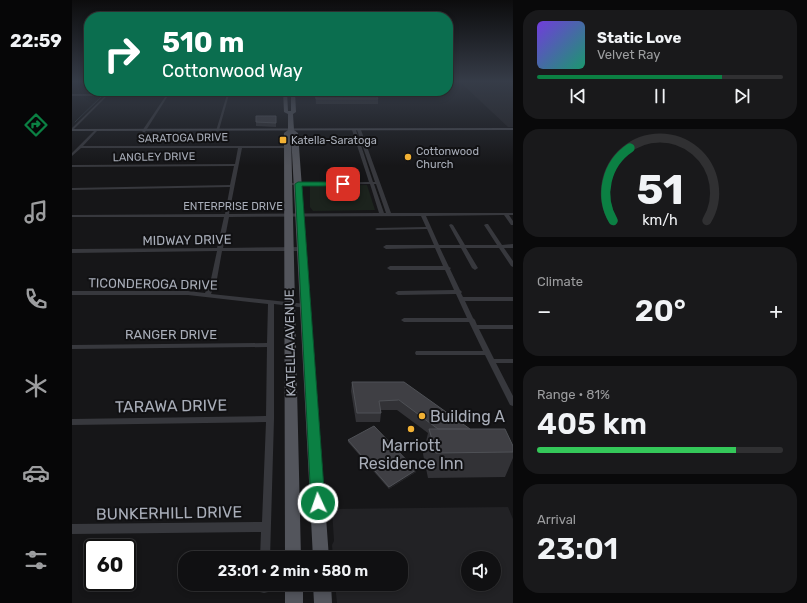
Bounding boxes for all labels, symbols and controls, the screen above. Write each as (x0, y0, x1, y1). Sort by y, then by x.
text: 510 m (162, 26, 244, 59)
icon: right (96, 28, 148, 80)
text: Static Love (597, 29, 681, 47)
text: 22:59 (10, 30, 62, 52)
text: Velvet Ray (597, 47, 660, 62)
text: Cottonwood Way (162, 60, 303, 82)
icon: previous (567, 85, 589, 107)
icon: pause (649, 85, 671, 107)
icon: next (731, 85, 753, 107)
icon: directions (22, 111, 50, 139)
street label: SARATOGA DRIVE (138, 131, 229, 145)
place label: Katella-Saratoga (291, 134, 377, 147)
marker: Katella-Saratoga (278, 135, 288, 145)
place label: Cottonwood Church (416, 145, 479, 171)
street label: LANGLEY DRIVE (113, 150, 196, 164)
marker: Cottonwood Church (403, 152, 413, 162)
text: 51 (636, 165, 684, 214)
pin (326, 167, 360, 201)
icon: arrive (332, 173, 354, 195)
icon: music (22, 198, 50, 226)
street label: ENTERPRISE DRIVE (183, 200, 283, 213)
text: km/h (642, 211, 678, 228)
street label: MIDWAY DRIVE (142, 232, 232, 248)
text: Climate (537, 274, 583, 289)
street label: TICONDEROGA DRIVE (88, 275, 218, 293)
icon: phone (22, 285, 50, 313)
street label: KATELLA AVENUE (282, 289, 298, 397)
text: 20° (635, 293, 686, 329)
text: − (537, 298, 551, 325)
text: + (769, 298, 783, 325)
street label: RANGER DRIVE (125, 327, 217, 342)
icon: climate (22, 372, 50, 400)
text: Range · 81% (537, 387, 610, 402)
street label: TARAWA DRIVE (115, 396, 227, 416)
text: 405 km (537, 406, 647, 442)
place label: Building A (430, 407, 505, 426)
marker: Building A (417, 411, 427, 421)
marker: Marriott Residence Inn (406, 424, 416, 434)
place label: Marriott Residence Inn (358, 436, 464, 473)
icon: car (22, 459, 50, 487)
position arrow (297, 482, 339, 524)
street label: BUNKERHILL DRIVE (96, 502, 242, 524)
text: Arrival (537, 512, 576, 527)
text: 23:01 (537, 531, 618, 567)
speed limit sign: 60 (84, 539, 136, 591)
icon: filters (22, 546, 50, 574)
map controls (461, 551, 501, 591)
button: sound (461, 551, 501, 591)
text: 23:01 · 2 min · 580 m (218, 562, 368, 580)

